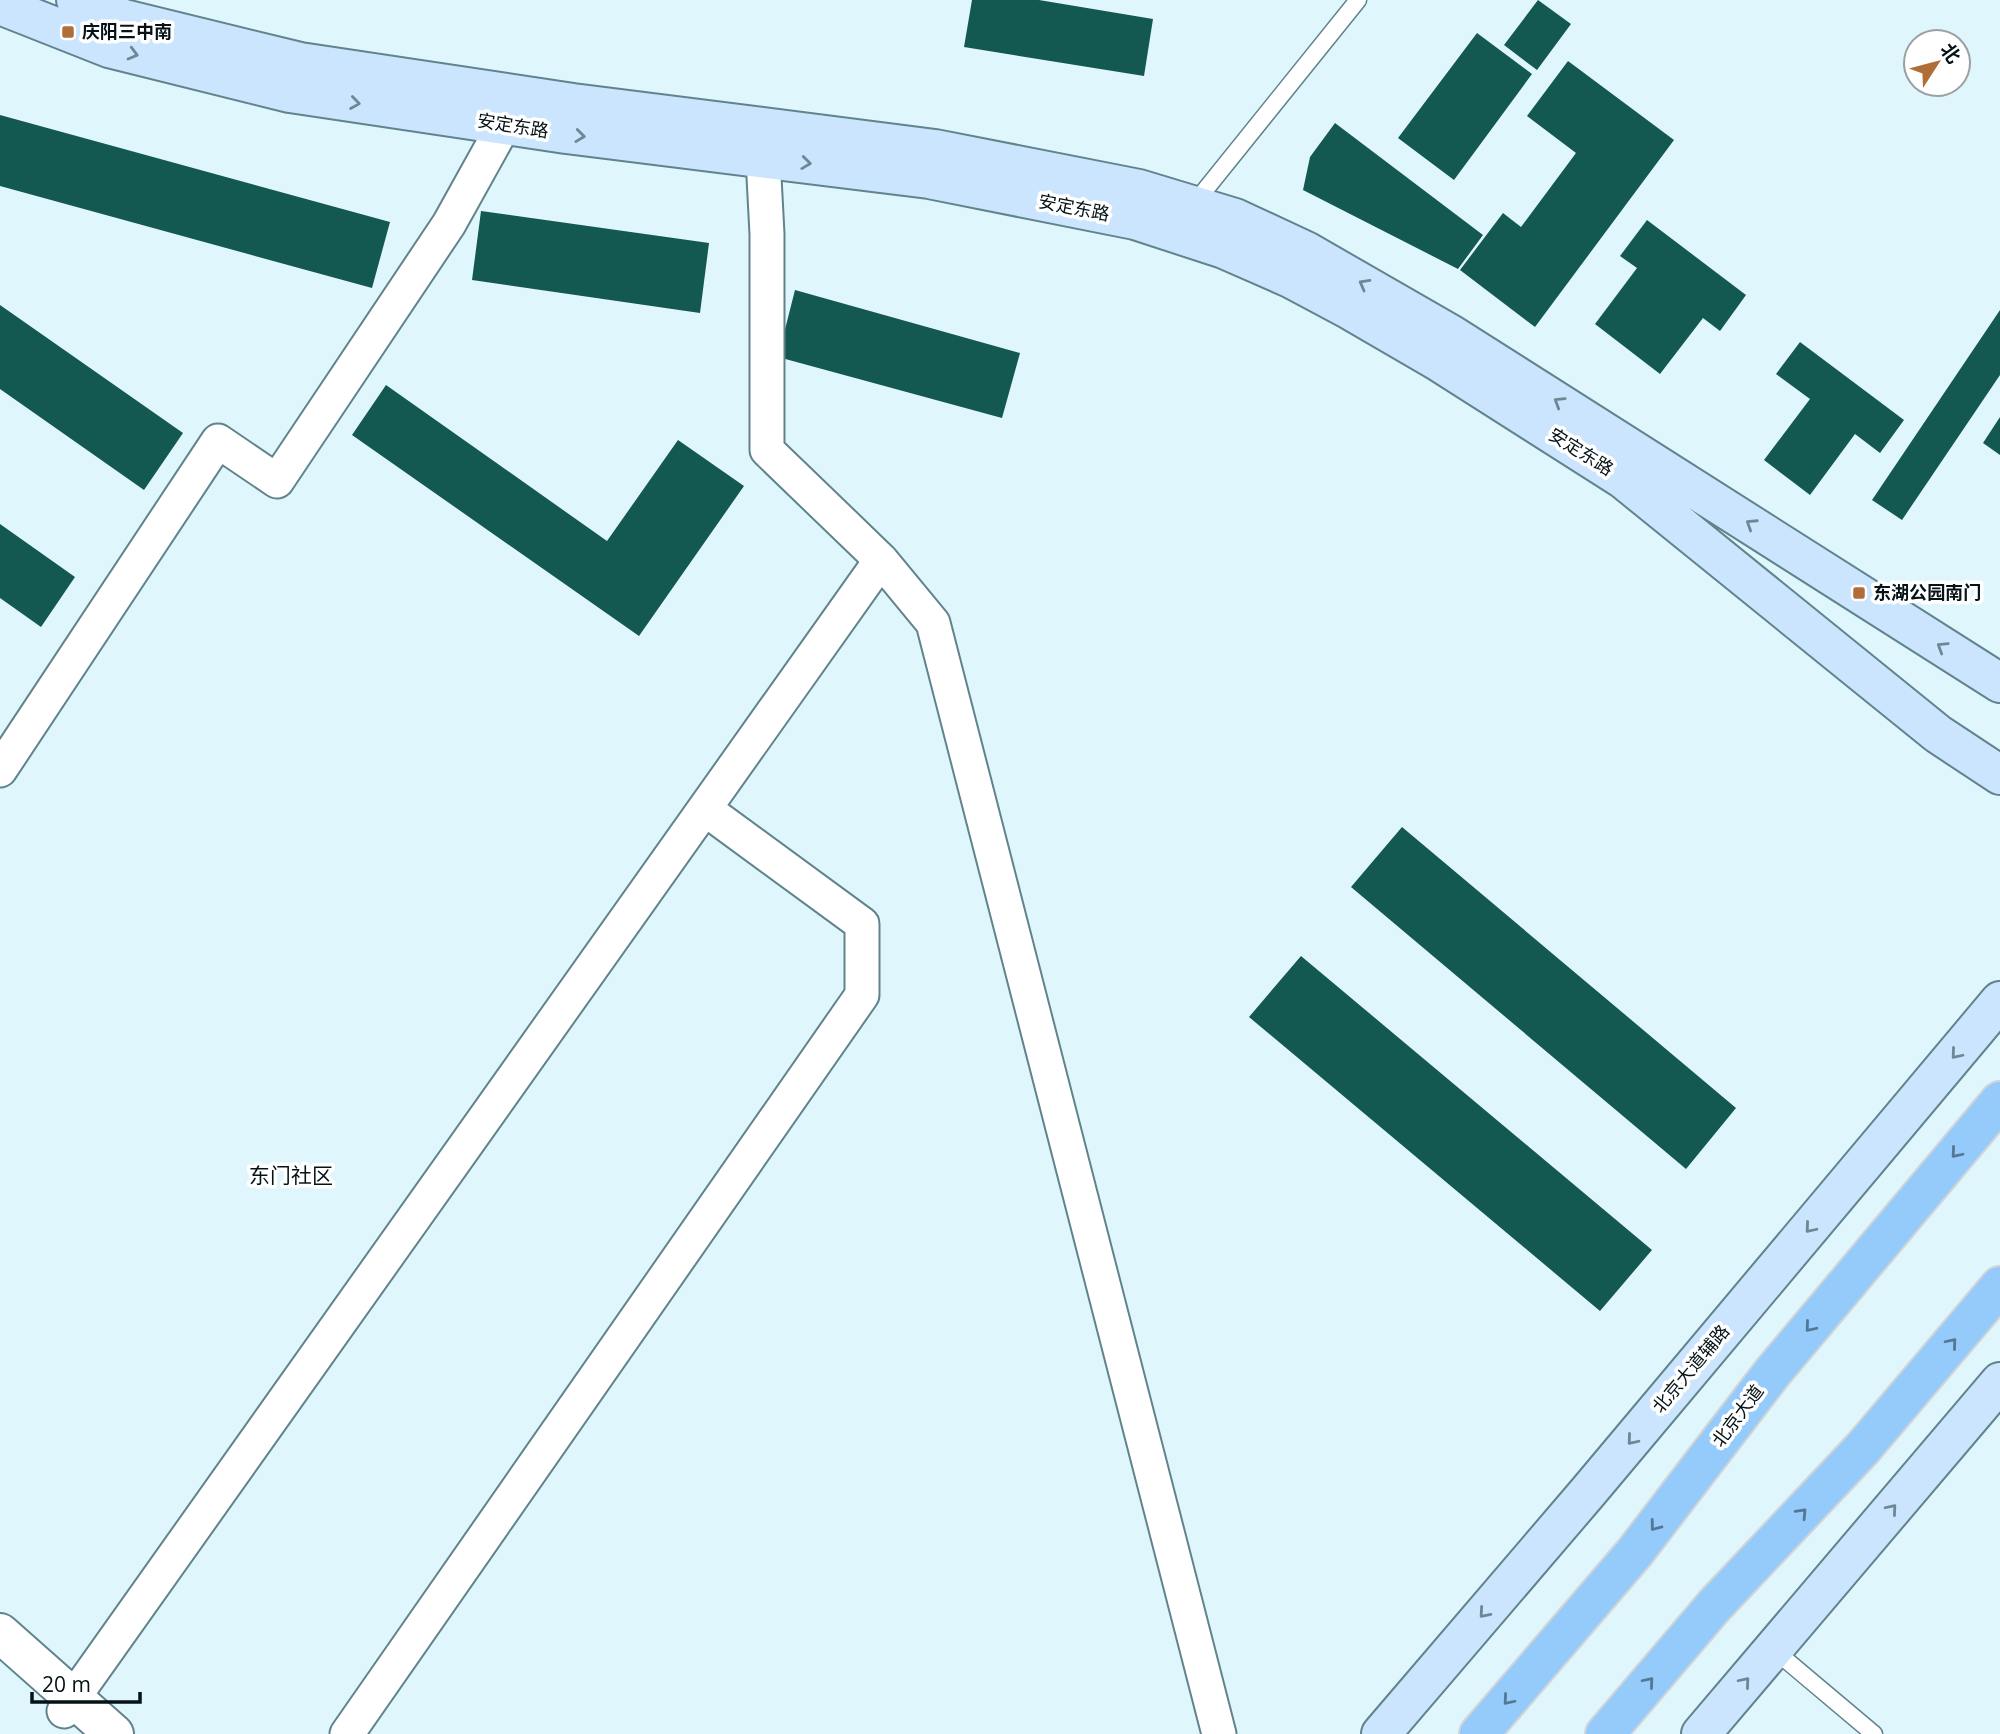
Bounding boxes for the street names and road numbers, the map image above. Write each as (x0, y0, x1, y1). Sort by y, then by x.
street label: 安定东路 (476, 108, 551, 142)
street label: 安定东路 (1037, 188, 1112, 226)
street label: 安定东路 (1545, 422, 1618, 480)
street label: 北京大道辅路 (1646, 1319, 1734, 1417)
street label: 北京大道 (1706, 1379, 1768, 1451)

